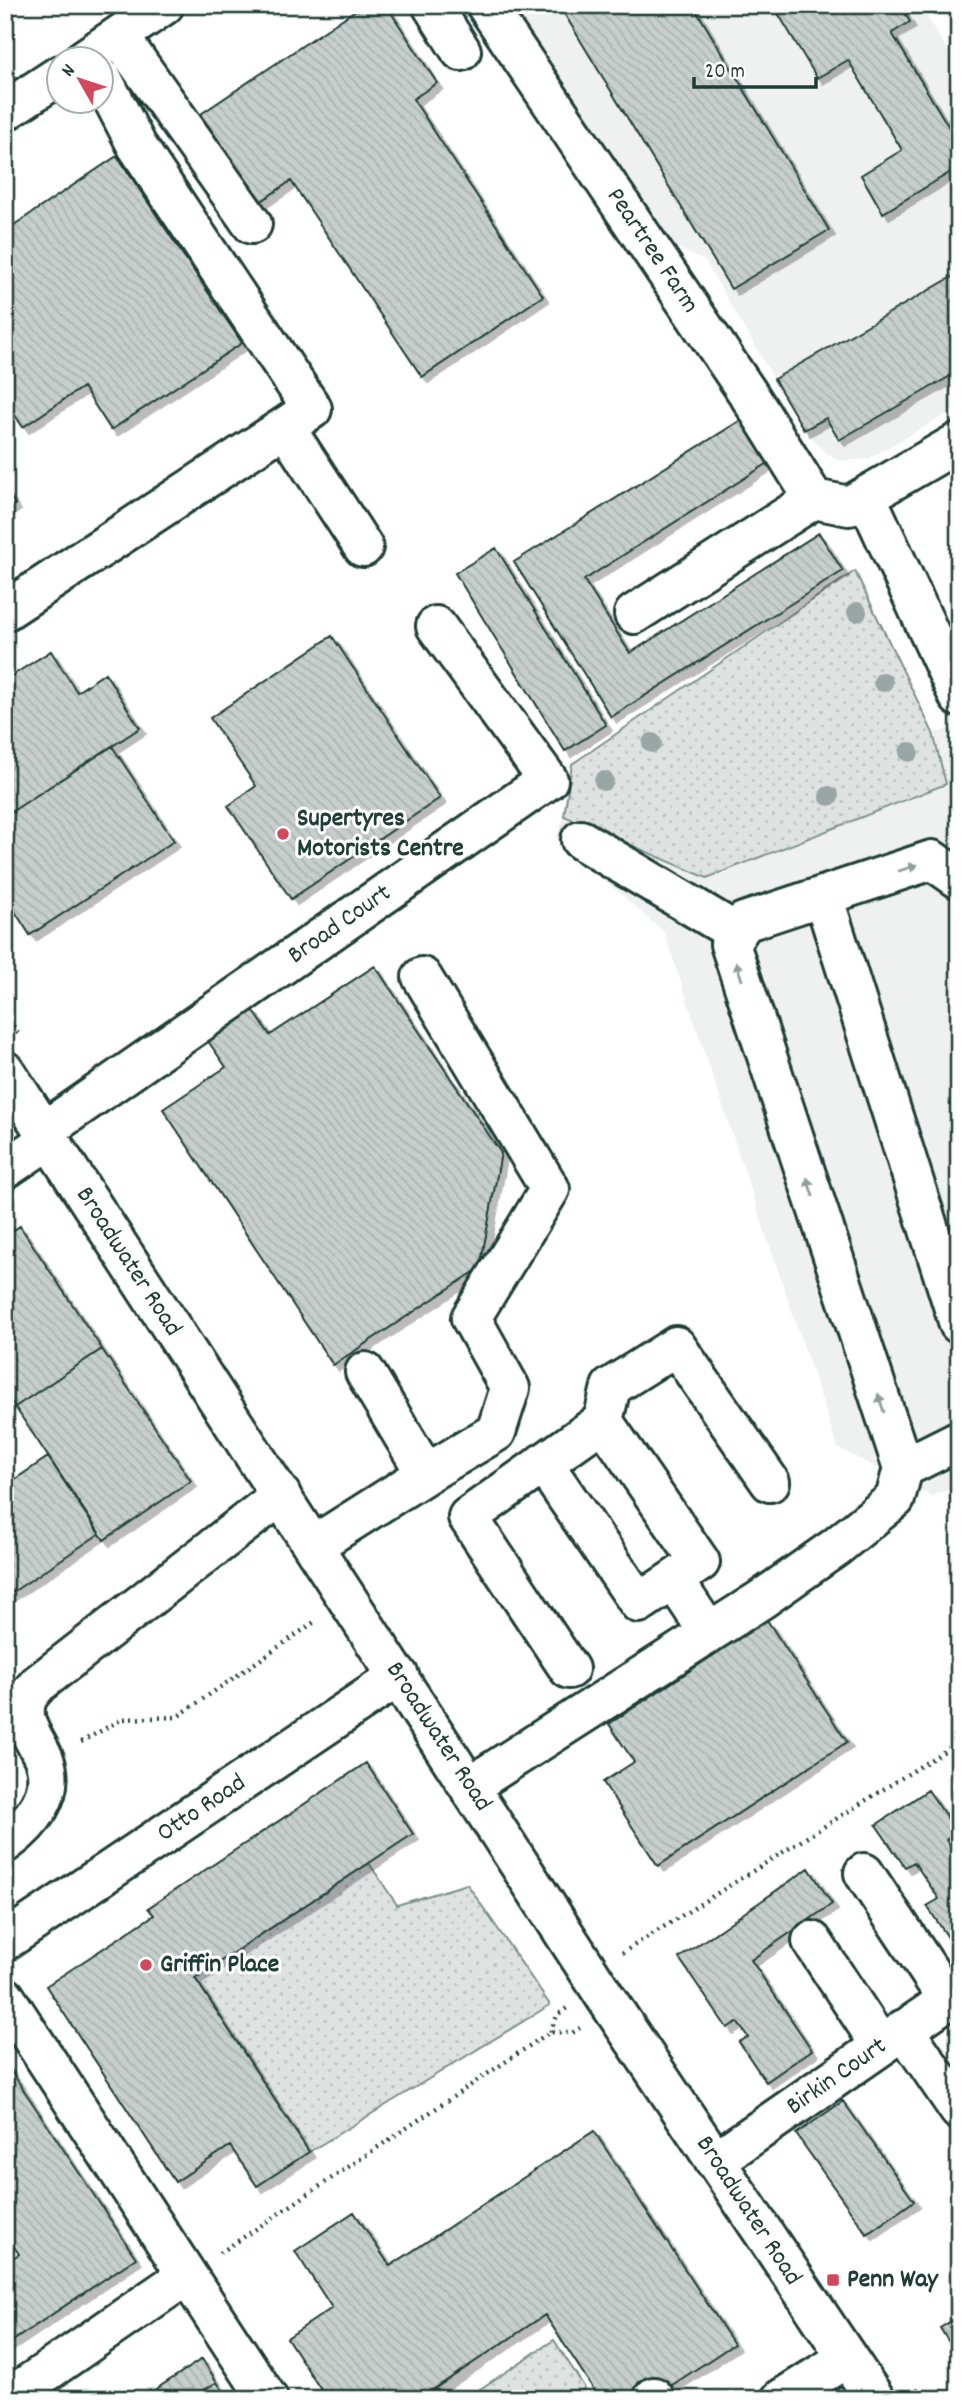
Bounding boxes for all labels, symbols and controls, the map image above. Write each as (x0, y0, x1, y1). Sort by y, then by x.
north arrow (46, 46, 116, 116)
scale bar (694, 46, 817, 90)
text: 20 m (705, 58, 745, 88)
text: N (56, 59, 83, 84)
street label: Peartree Farm (596, 181, 708, 321)
place label: Supertyres Motorists Centre (297, 801, 464, 868)
marker: Supertyres Motorists Centre (275, 826, 291, 842)
one-way arrow (897, 862, 918, 872)
street label: Broad Court (281, 876, 400, 974)
one-way arrow (733, 961, 743, 982)
one-way arrow (804, 1177, 815, 1198)
street label: Broadwater Road (66, 1180, 190, 1344)
one-way arrow (875, 1393, 886, 1414)
street label: Broadwater Road (376, 1655, 500, 1819)
street label: Otto Road (150, 1766, 254, 1852)
place label: Griffin Place (160, 1947, 279, 1984)
marker: Griffin Place (138, 1957, 154, 1973)
street label: Birkin Court (779, 2029, 895, 2125)
street label: Broadwater Road (686, 2129, 810, 2293)
place label: Penn Way (847, 2262, 939, 2299)
marker: Penn Way (825, 2272, 841, 2288)

